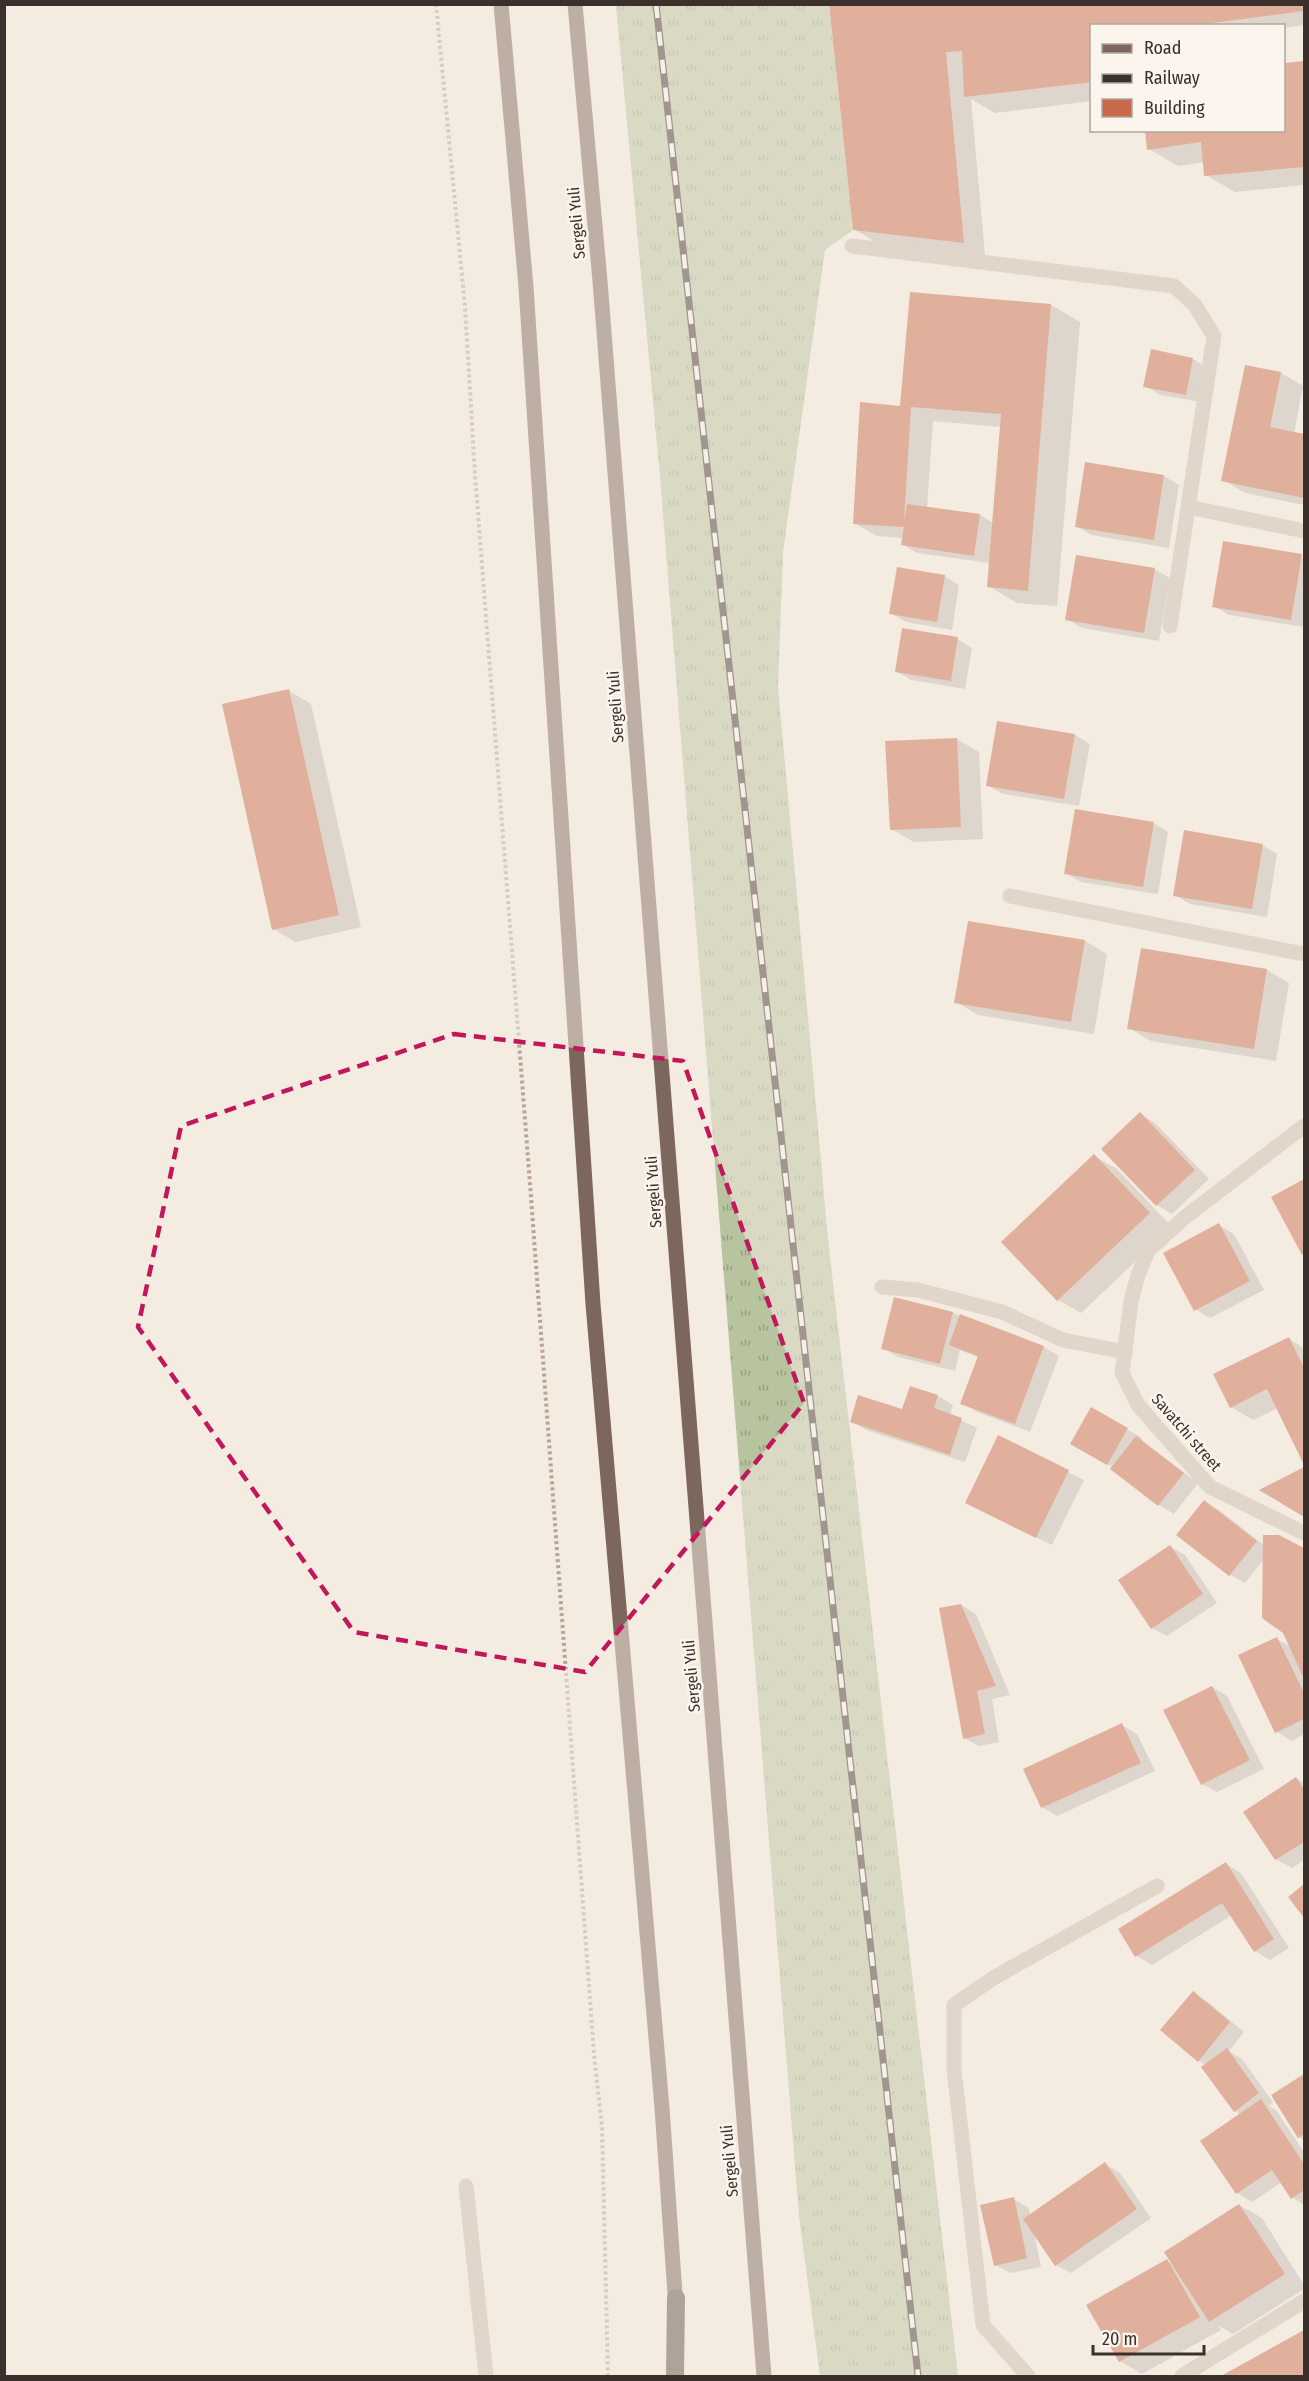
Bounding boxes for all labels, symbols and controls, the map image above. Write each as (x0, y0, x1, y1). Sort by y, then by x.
legend (1090, 24, 1285, 132)
text: Road (1144, 37, 1181, 59)
text: Railway (1144, 67, 1200, 89)
text: Building (1144, 97, 1205, 119)
street label: Sergeli Yuli (564, 186, 589, 260)
street label: Sergeli Yuli (604, 670, 627, 744)
street label: Sergeli Yuli (642, 1155, 665, 1229)
street label: Savatchi street (1148, 1390, 1226, 1476)
street label: Sergeli Yuli (679, 1639, 704, 1713)
street label: Sergeli Yuli (717, 2124, 742, 2198)
scale bar (1093, 2318, 1204, 2356)
text: 20 m (1102, 2328, 1137, 2350)

